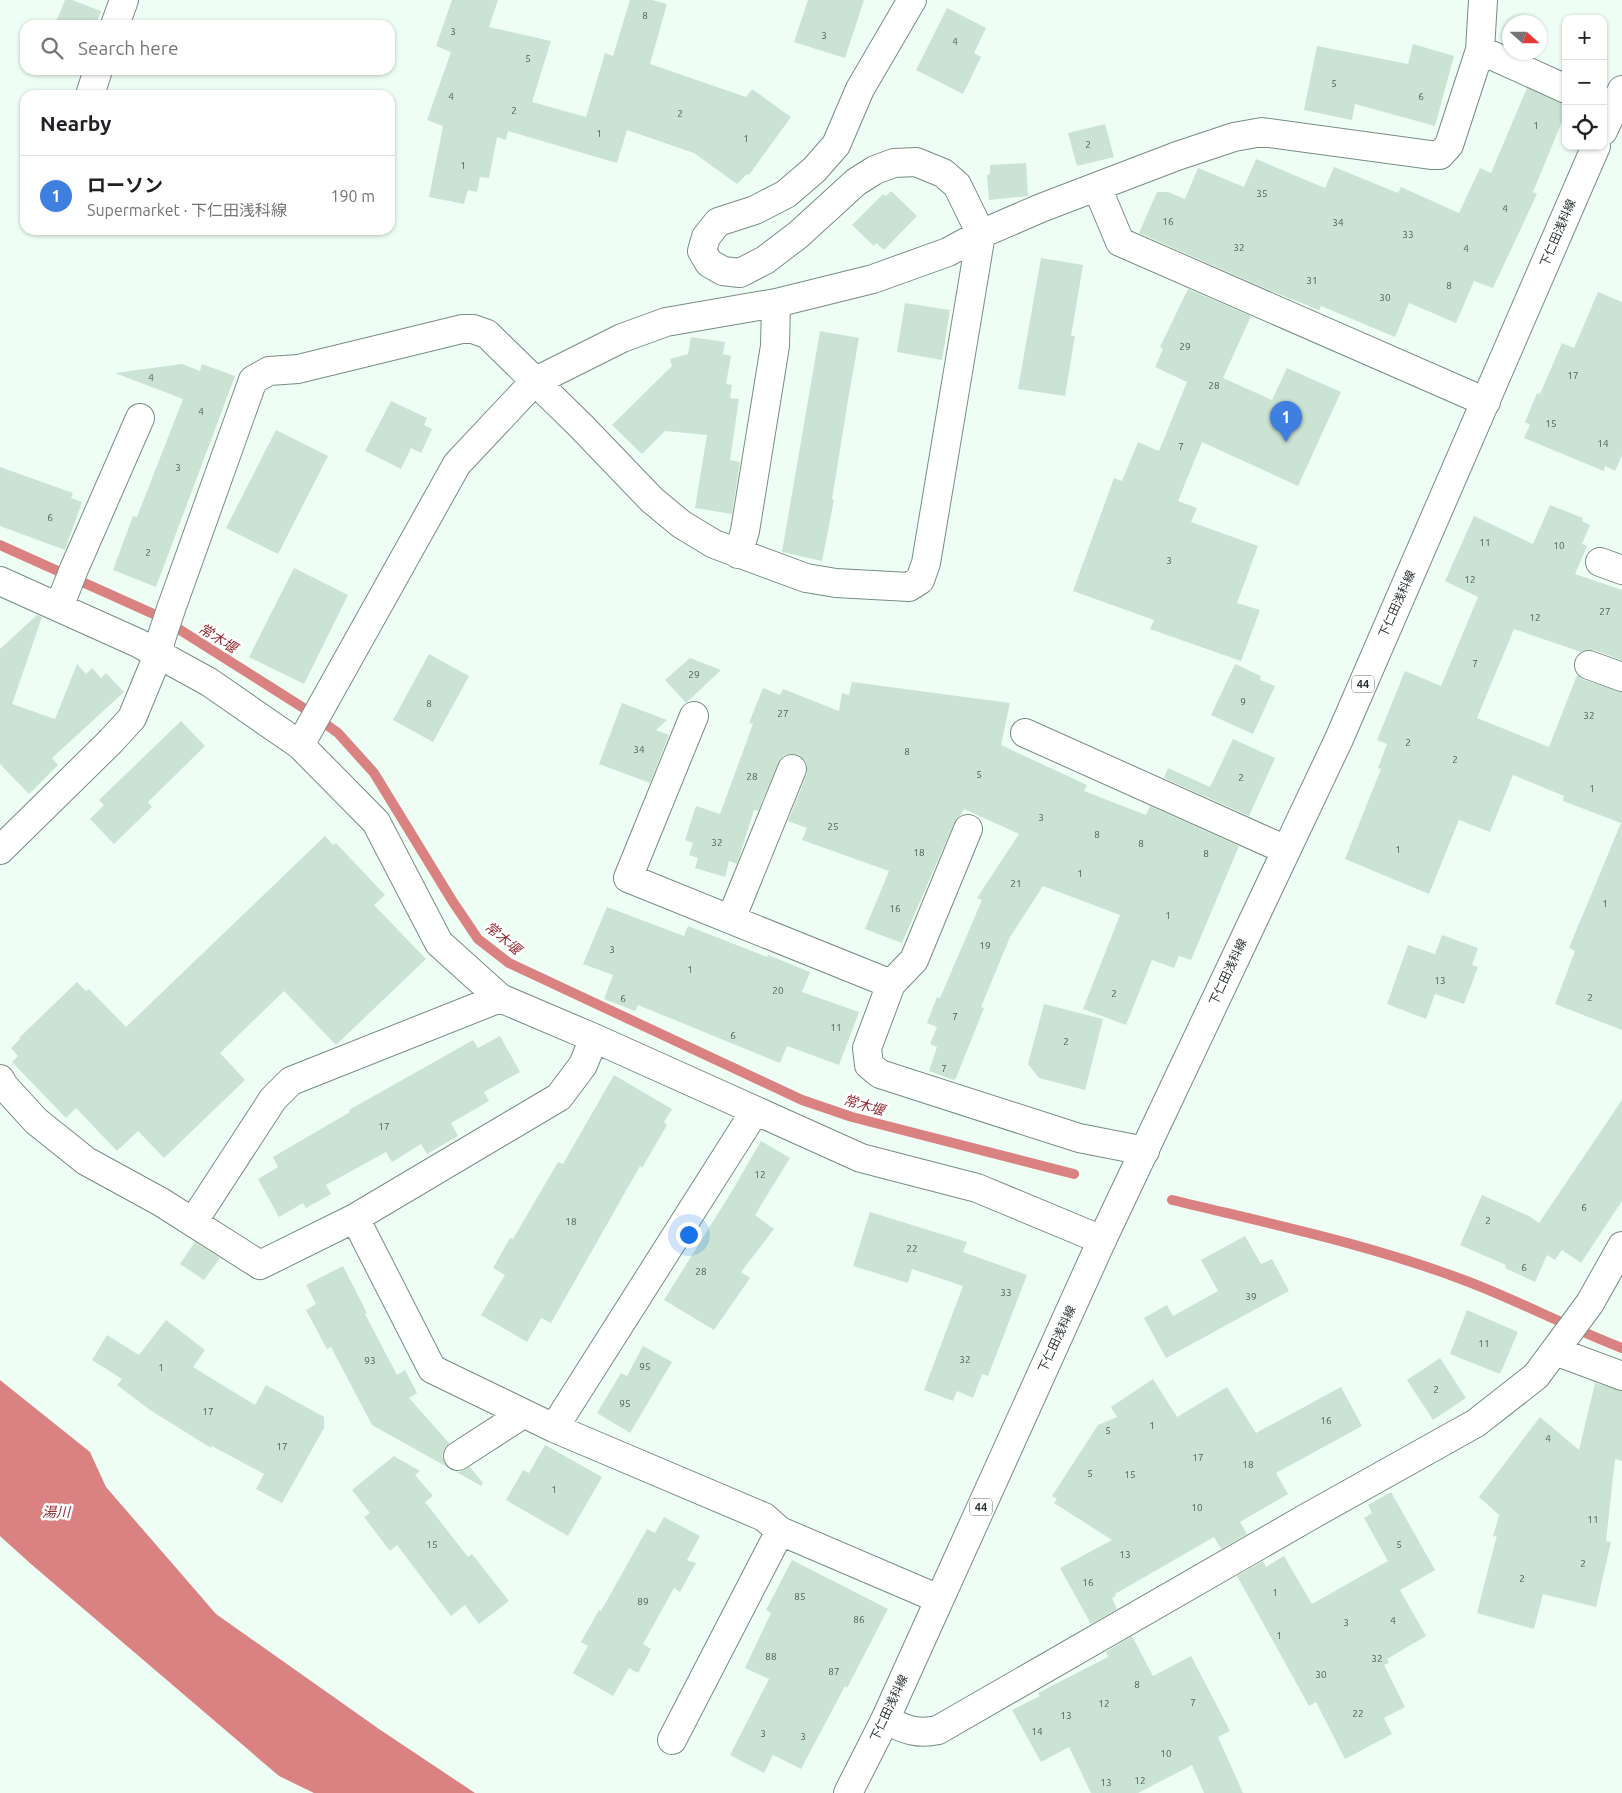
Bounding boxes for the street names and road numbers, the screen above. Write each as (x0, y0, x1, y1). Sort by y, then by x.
street label: 下仁田浅科線 (1537, 197, 1578, 268)
street label: 下仁田浅科線 (1376, 568, 1417, 639)
road number: 44 (1352, 676, 1374, 692)
street label: 下仁田浅科線 (1206, 936, 1249, 1007)
street label: 下仁田浅科線 (1035, 1303, 1078, 1374)
road number: 44 (970, 1498, 992, 1515)
street label: 下仁田浅科線 (867, 1672, 910, 1743)

